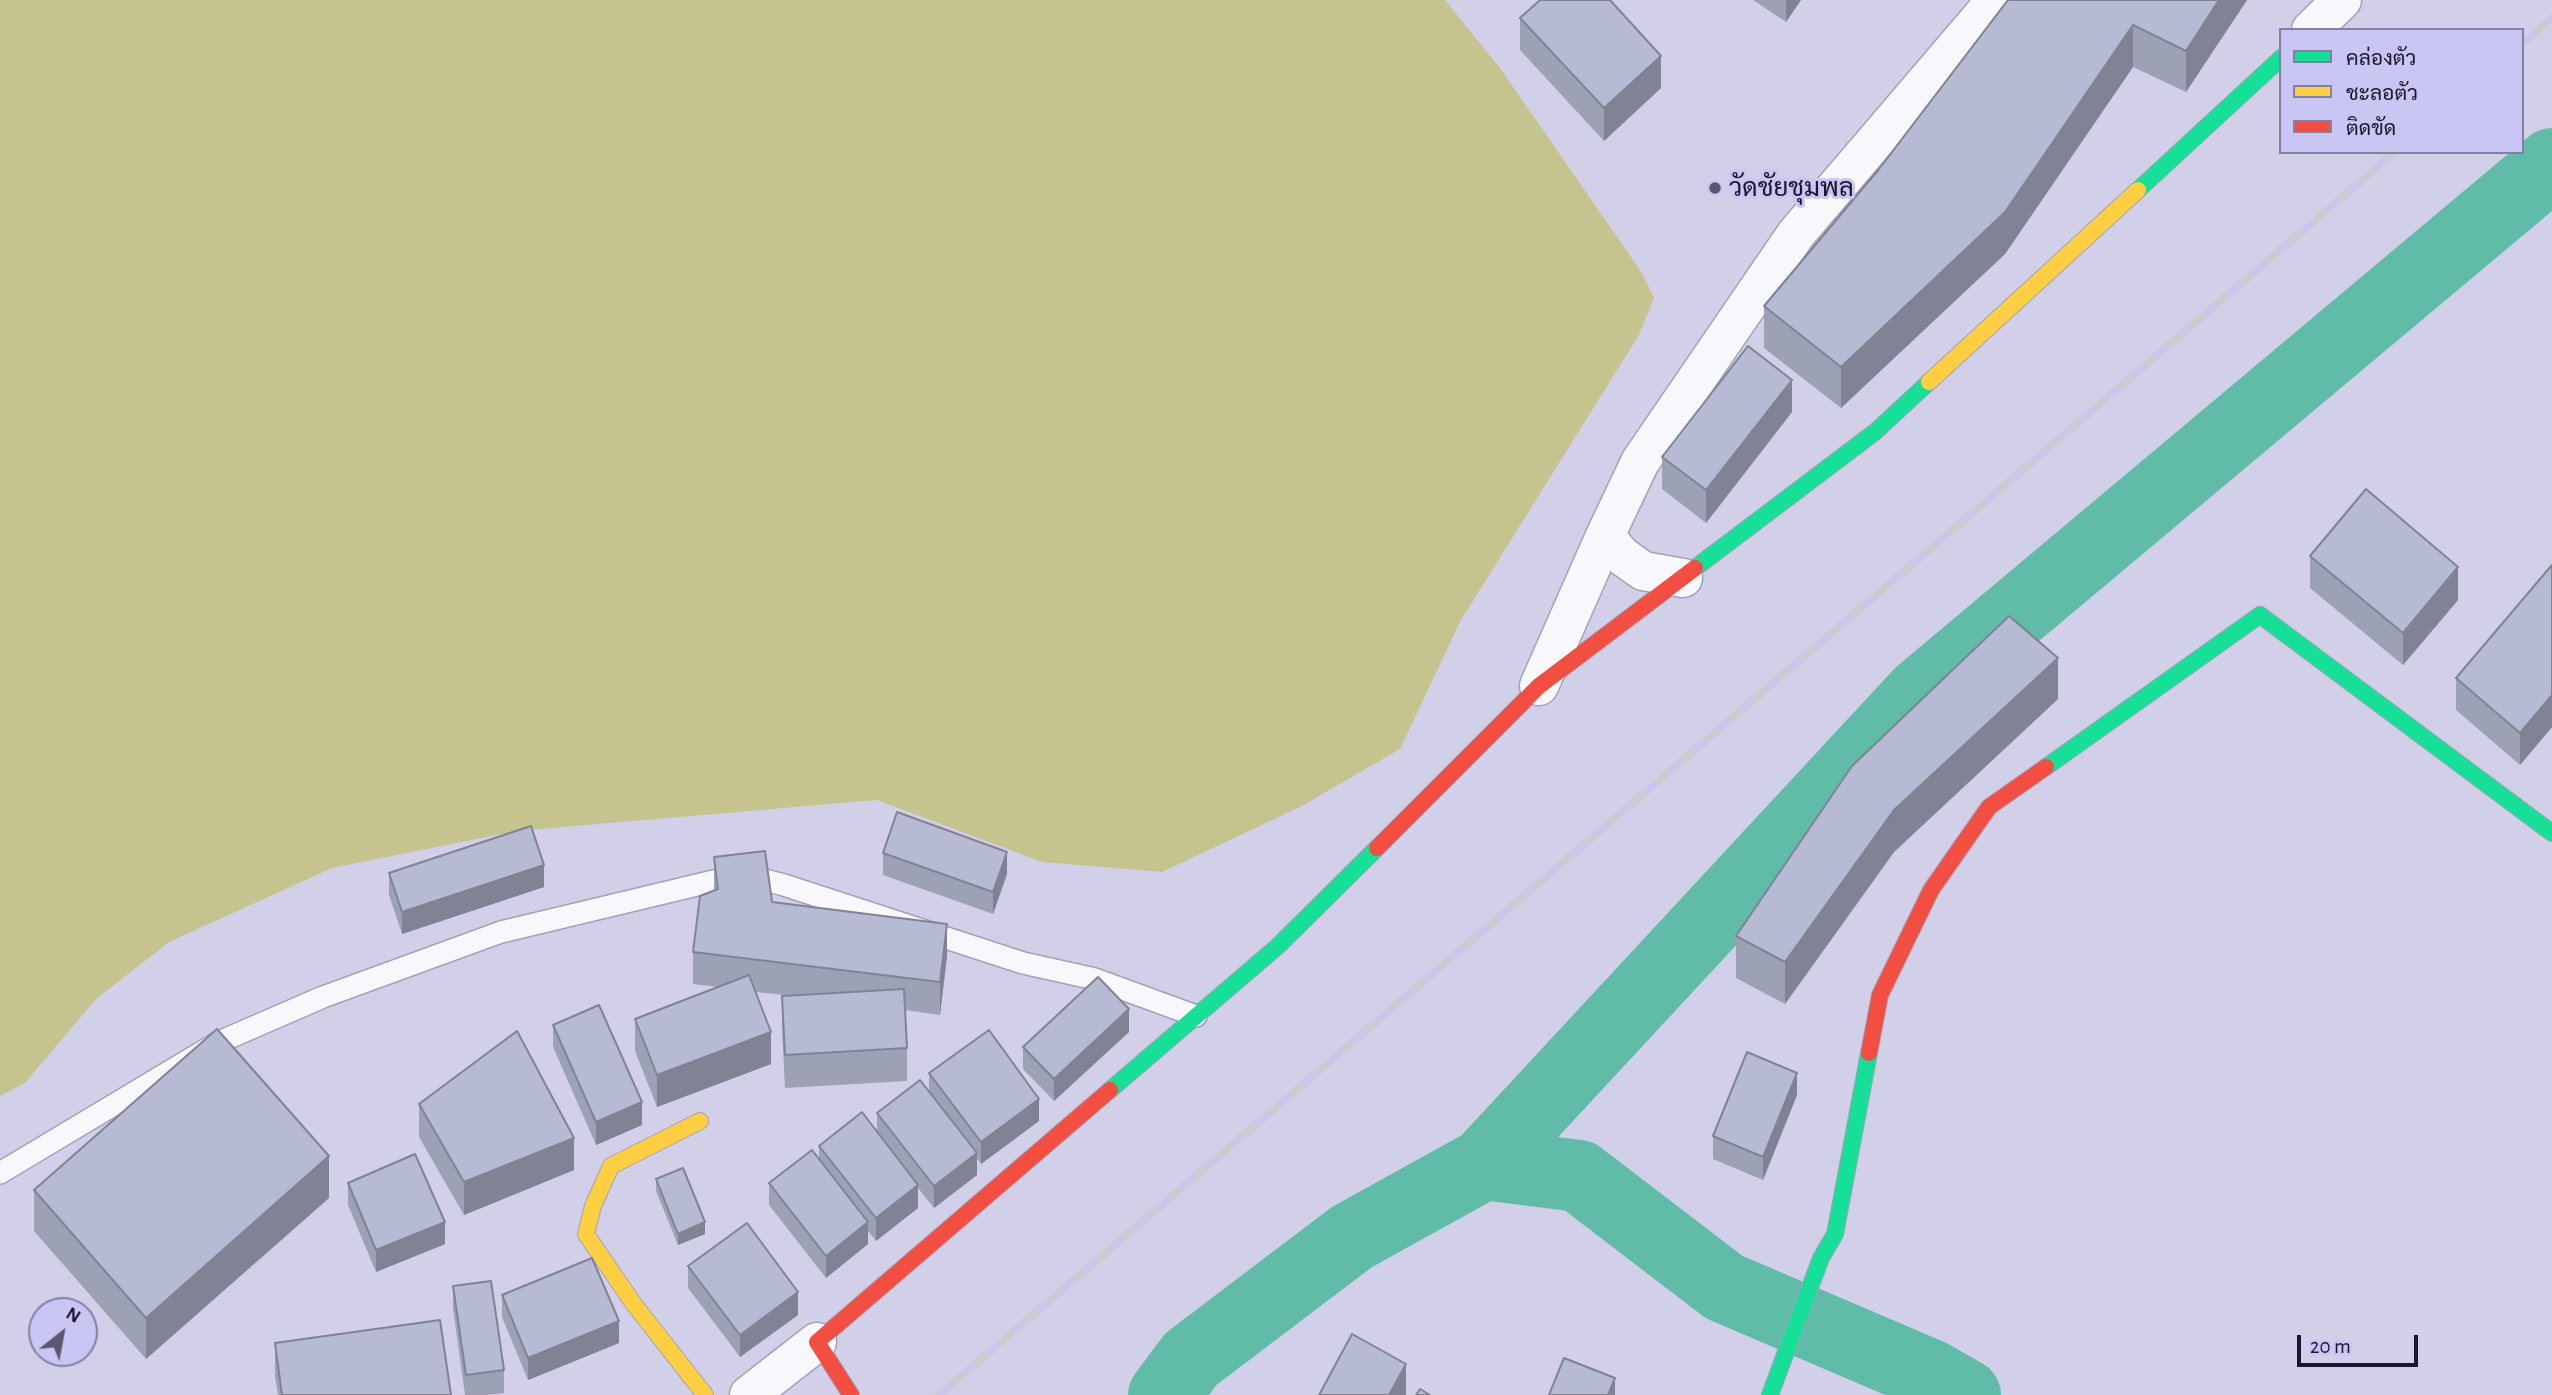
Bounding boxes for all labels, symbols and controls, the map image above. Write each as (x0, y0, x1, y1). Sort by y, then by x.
legend (2279, 28, 2524, 154)
text: คล่องตัว (2346, 48, 2416, 69)
text: ชะลอตัว (2346, 83, 2418, 104)
text: ติดขัด (2346, 118, 2396, 139)
place label: วัดชัยชุมพล (1729, 172, 1854, 204)
marker: วัดชัยชุมพล (1707, 180, 1723, 196)
north arrow (28, 1297, 98, 1367)
text: N (62, 1304, 84, 1327)
scale bar (2300, 1322, 2421, 1366)
text: 20 m (2310, 1336, 2351, 1357)

